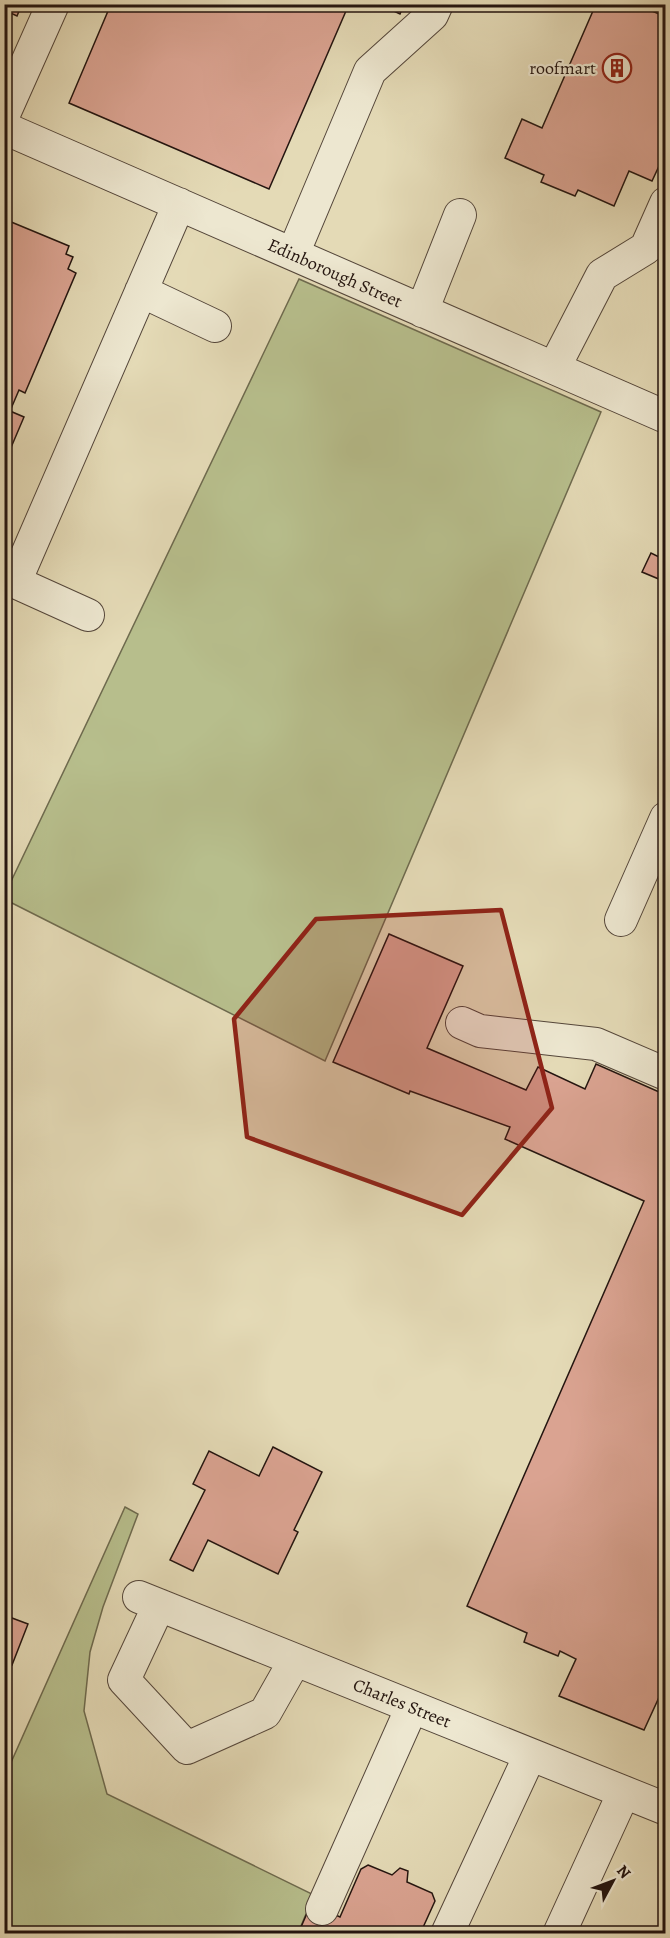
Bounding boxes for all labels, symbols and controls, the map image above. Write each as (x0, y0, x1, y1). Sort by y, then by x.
building icon: roofmart (601, 52, 633, 84)
place label: roofmart (529, 56, 596, 80)
street label: Edinborough Street (264, 233, 406, 313)
street label: Charles Street (349, 1672, 455, 1734)
north arrow (583, 1851, 643, 1911)
text: N (611, 1860, 636, 1884)

